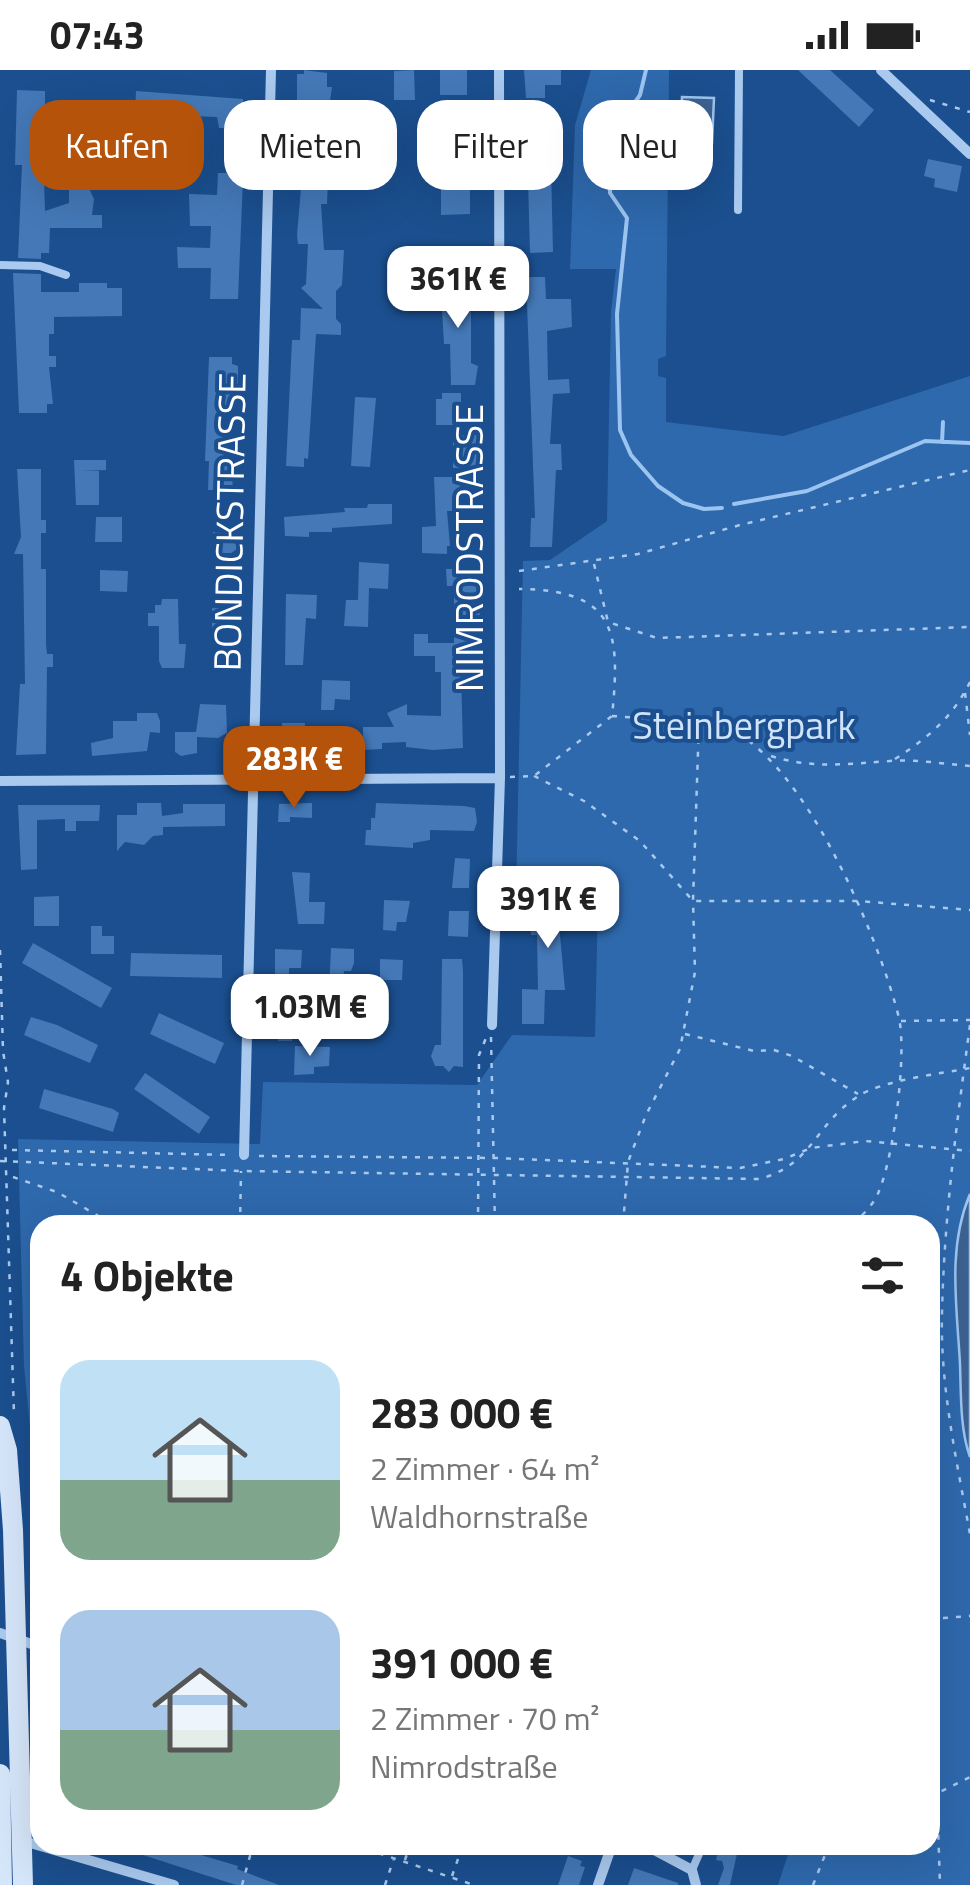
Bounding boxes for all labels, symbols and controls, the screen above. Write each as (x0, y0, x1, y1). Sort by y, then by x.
text: 07:43 (50, 6, 145, 64)
chip: Kaufen (30, 100, 204, 190)
chip: Mieten (224, 100, 397, 190)
chip: Filter (417, 100, 563, 190)
chip: Neu (583, 100, 713, 190)
pin: 361K € (377, 246, 539, 331)
text: 361K € (409, 254, 507, 302)
street label: BONDICKSTRASSE (197, 372, 261, 672)
street label: NIMRODSTRASSE (440, 404, 498, 692)
park label: Steinbergpark (632, 696, 856, 754)
pin: 283K € (213, 726, 375, 811)
text: 283K € (245, 734, 343, 782)
pin: 391K € (467, 866, 629, 951)
text: 391K € (499, 874, 597, 922)
pin: 1.03M € (218, 974, 402, 1059)
text: 1.03M € (253, 982, 367, 1030)
text: 4 Objekte (60, 1243, 234, 1307)
icon: filters (855, 1248, 910, 1303)
text: 283 000 € (370, 1380, 553, 1444)
icon: home (140, 1400, 260, 1520)
text: 2 Zimmer · 64 m² (370, 1444, 599, 1492)
text: Waldhornstraße (370, 1492, 588, 1540)
text: 391 000 € (370, 1630, 553, 1694)
icon: home (140, 1650, 260, 1770)
text: 2 Zimmer · 70 m² (370, 1694, 599, 1742)
text: Nimrodstraße (370, 1742, 558, 1790)

